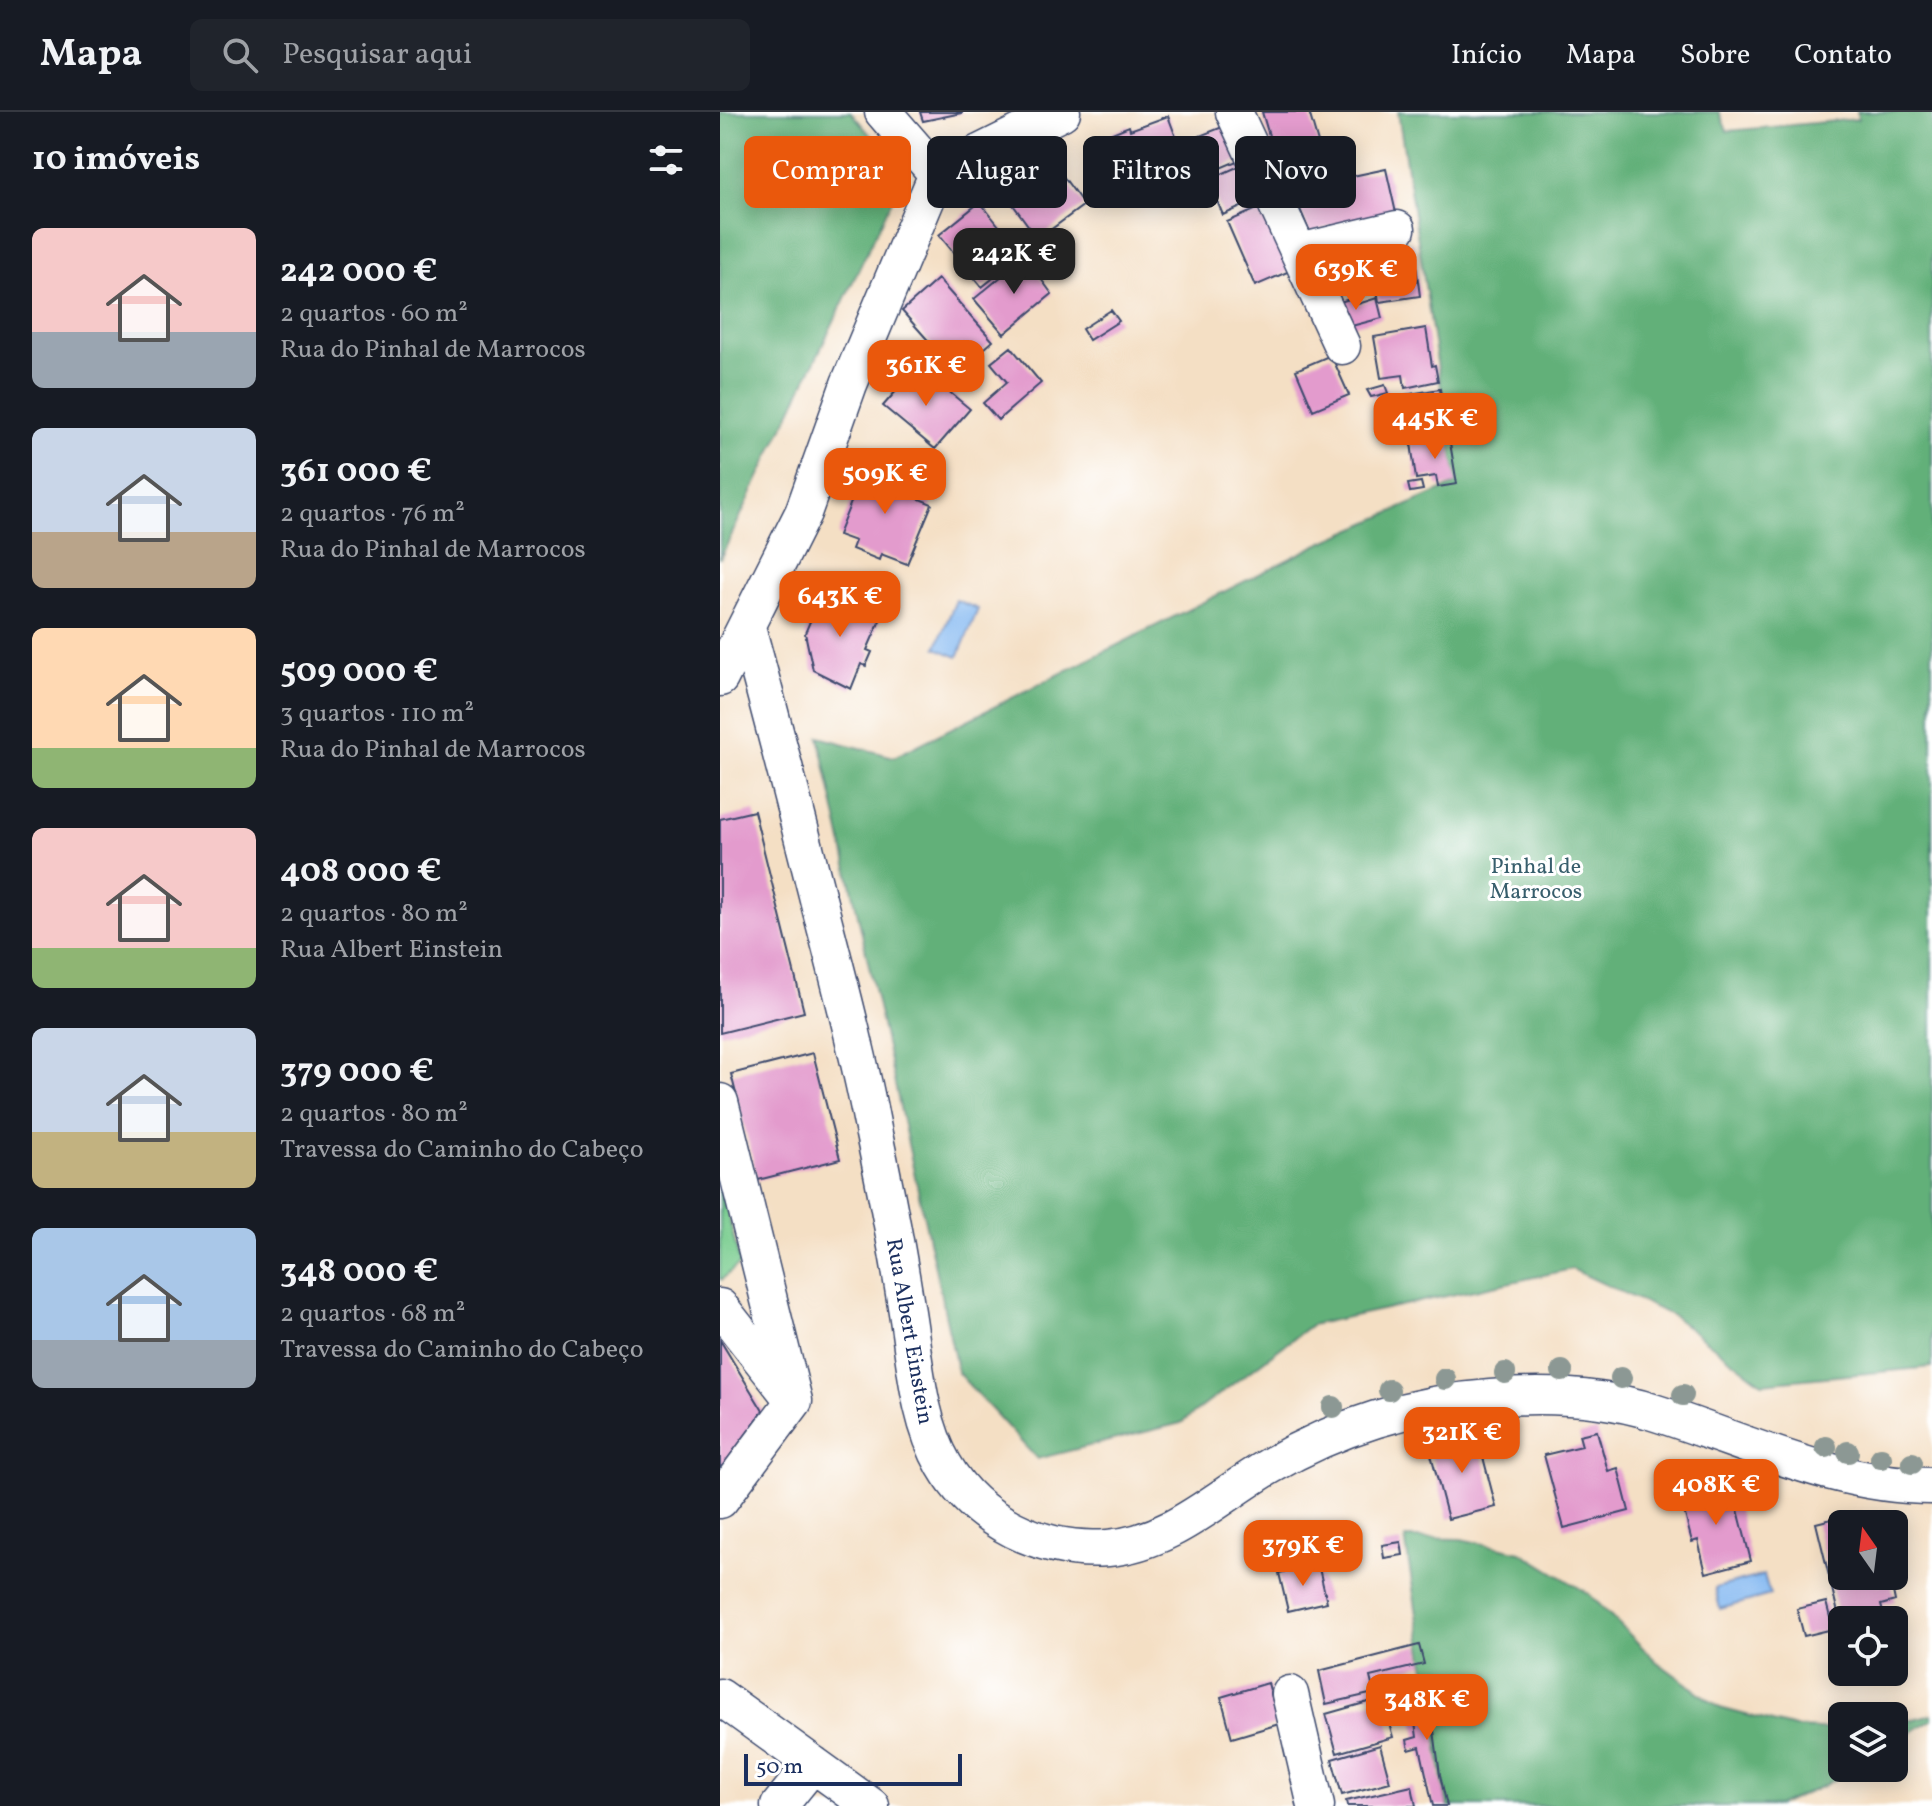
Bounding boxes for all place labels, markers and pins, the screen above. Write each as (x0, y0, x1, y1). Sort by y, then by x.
pin: 242K € (949, 228, 1079, 296)
pin: 639K € (1291, 244, 1421, 312)
pin: 361K € (861, 340, 991, 408)
pin: 445K € (1370, 393, 1500, 461)
pin: 509K € (820, 448, 950, 516)
pin: 643K € (775, 571, 905, 639)
pin: 321K € (1397, 1407, 1527, 1475)
pin: 408K € (1651, 1459, 1781, 1527)
pin: 379K € (1238, 1520, 1368, 1588)
pin: 348K € (1362, 1674, 1492, 1742)

